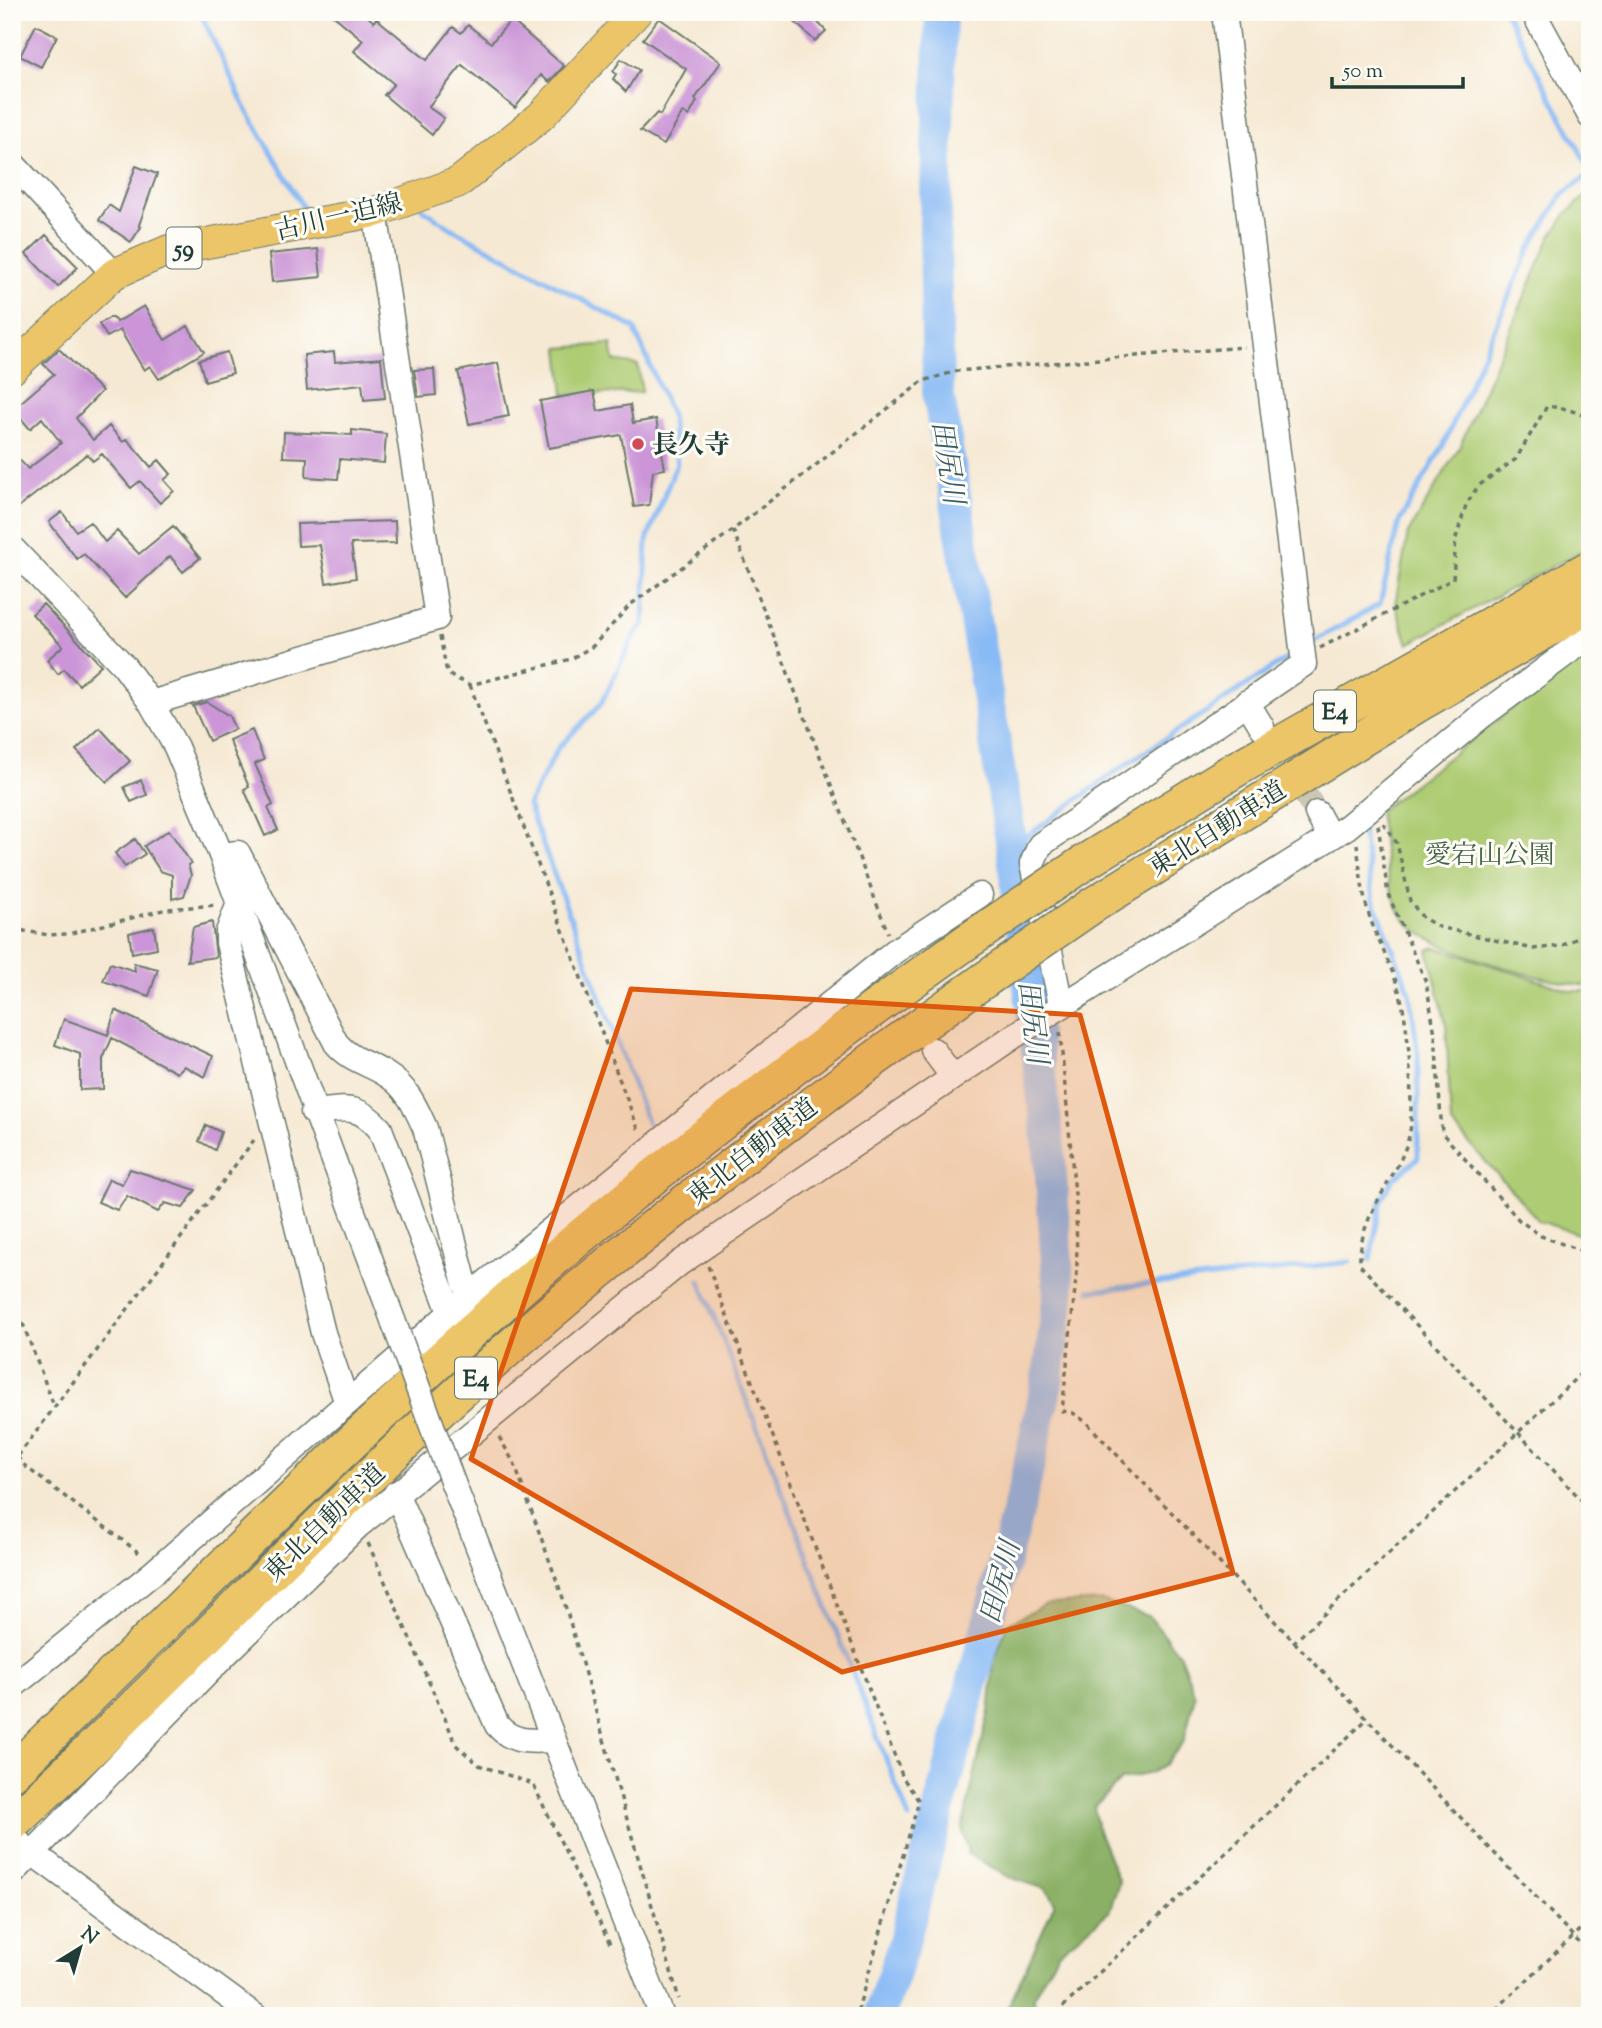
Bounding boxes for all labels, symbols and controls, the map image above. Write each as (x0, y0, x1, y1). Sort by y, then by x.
scale bar (1332, 46, 1464, 90)
text: 50 m (1342, 57, 1383, 87)
street label: 古川一迫線 (271, 186, 406, 251)
road number: 59 (166, 228, 202, 268)
water label: 田尻川 (920, 418, 973, 510)
place label: 長久寺 (652, 428, 730, 465)
marker: 長久寺 (630, 436, 646, 452)
road number: E4 (1314, 690, 1356, 732)
street label: 東北自動車道 (1142, 773, 1294, 887)
park label: 愛宕山公園 (1425, 838, 1555, 875)
water label: 田尻川 (1006, 978, 1056, 1069)
street label: 東北自動車道 (681, 1090, 826, 1216)
road number: E4 (455, 1358, 497, 1398)
street label: 東北自動車道 (257, 1456, 395, 1591)
water label: 田尻川 (972, 1534, 1033, 1629)
north arrow (46, 1912, 116, 1982)
text: N (75, 1921, 103, 1952)

